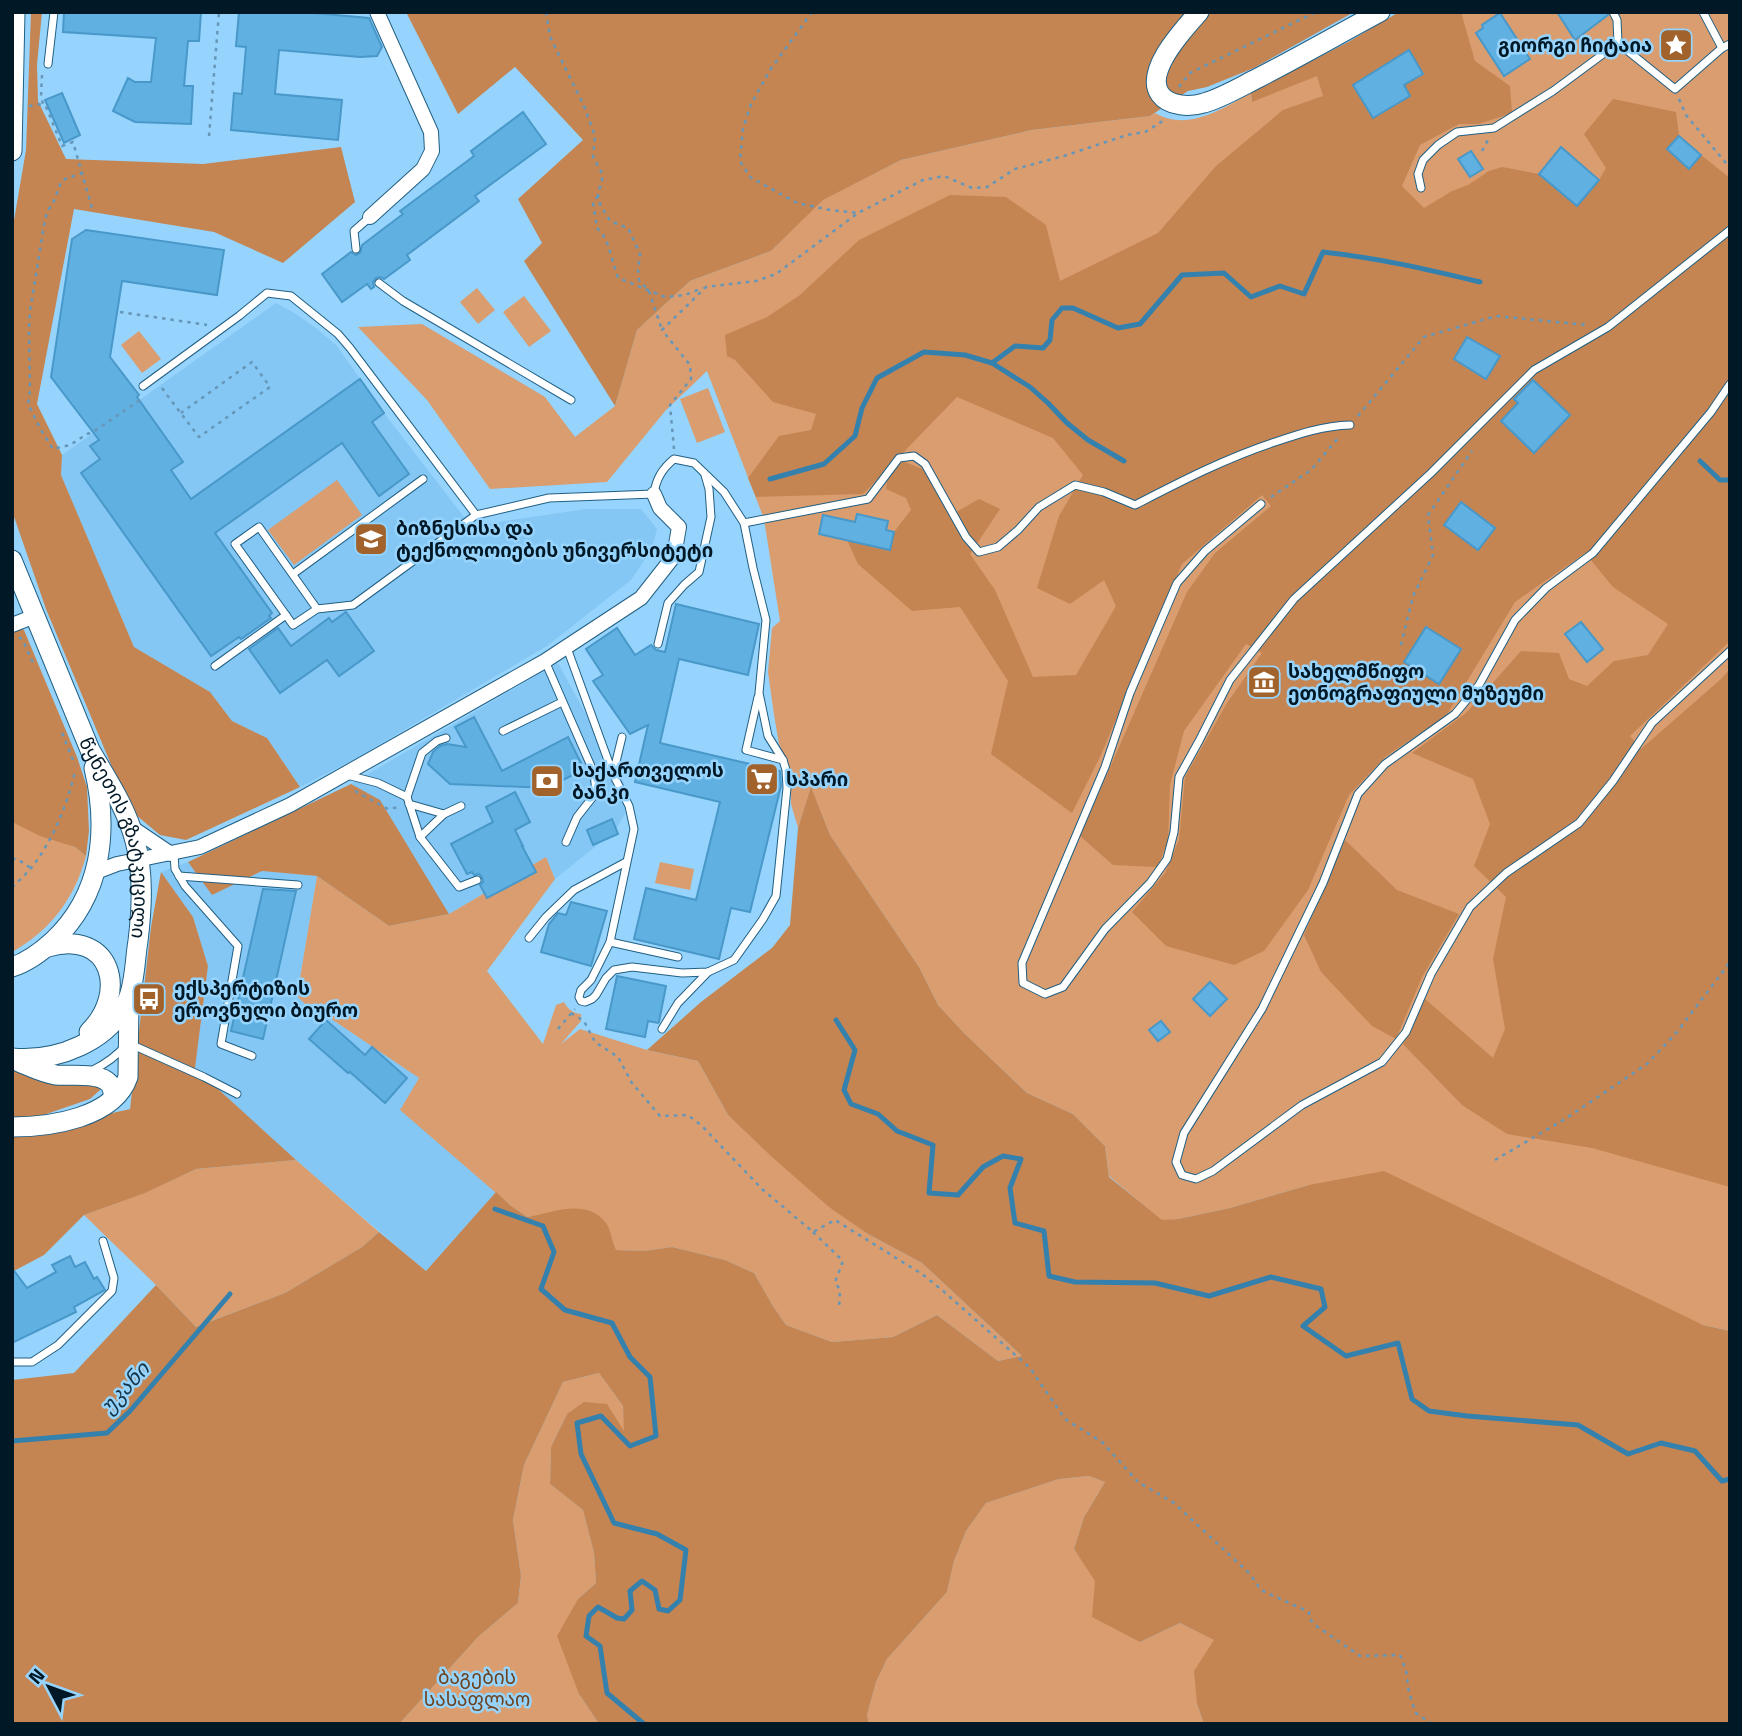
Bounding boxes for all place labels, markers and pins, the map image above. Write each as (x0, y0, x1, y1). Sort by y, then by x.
place icon: გიორგი ჩიტაია (1657, 26, 1695, 64)
place label: გიორგი ჩიტაია (1498, 30, 1652, 59)
place label: ბიზნესისა და ტექნოლოიების უნივერსიტეტი (396, 513, 713, 564)
school or university icon: ბიზნესისა და ტექნოლოიების უნივერსიტეტი (352, 520, 390, 558)
place label: სახელმწიფო ეთნოგრაფიული მუზეუმი (1288, 656, 1544, 707)
museum icon: სახელმწიფო ეთნოგრაფიული მუზეუმი (1245, 663, 1283, 701)
place label: საქართველოს ბანკი (572, 755, 724, 806)
supermarket icon: სპარი (743, 760, 781, 798)
bank icon: საქართველოს ბანკი (528, 762, 566, 800)
place label: სპარი (786, 764, 848, 793)
place label: ექსპერტიზის ეროვნული ბიურო (174, 973, 358, 1024)
bus stop icon: ექსპერტიზის ეროვნული ბიურო (130, 980, 168, 1018)

